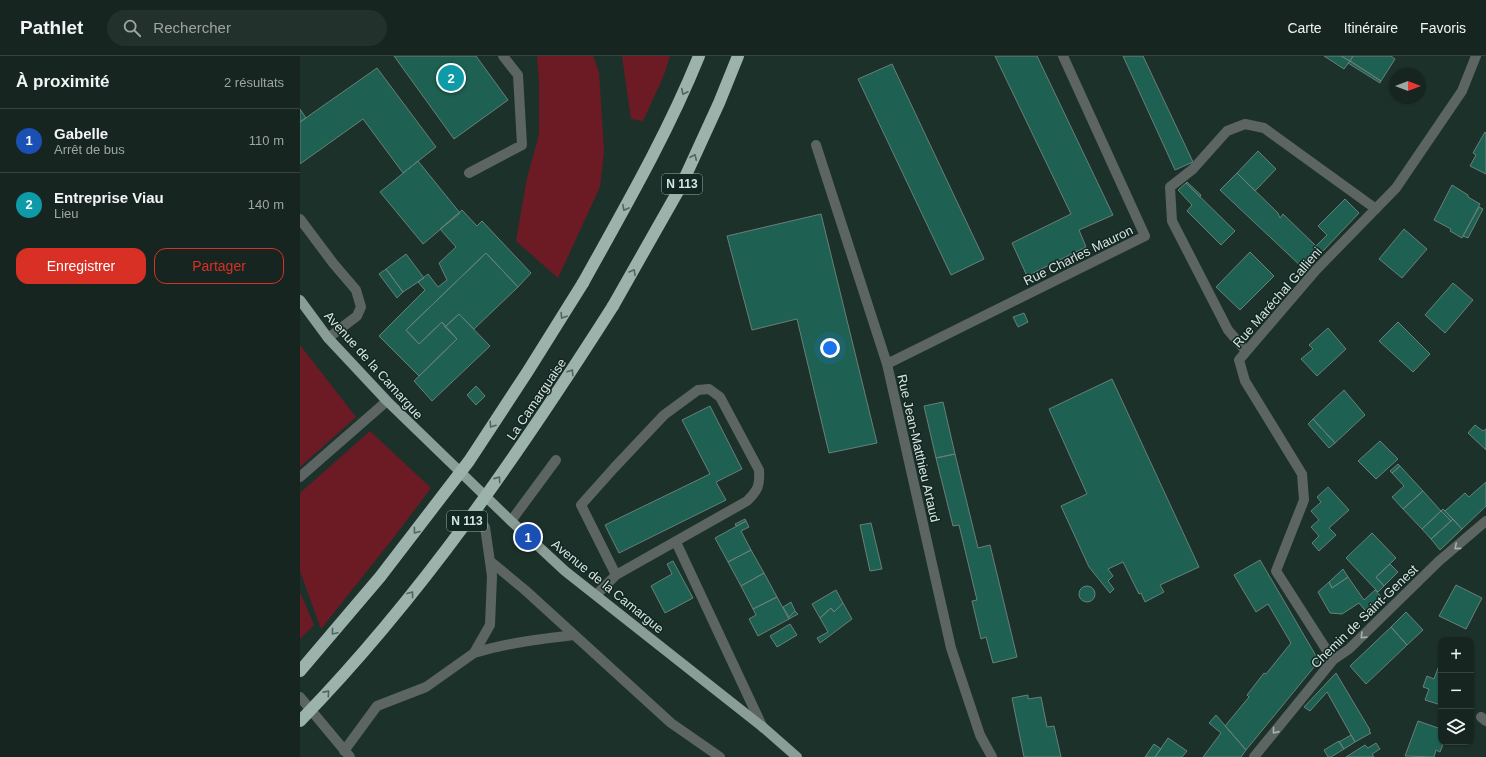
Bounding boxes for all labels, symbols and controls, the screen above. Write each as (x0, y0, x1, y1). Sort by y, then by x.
search box (107, 10, 387, 46)
text: Pathlet (20, 17, 83, 38)
icon: search (121, 17, 143, 39)
text: Rechercher (153, 19, 231, 36)
text: Carte (1287, 20, 1322, 36)
text: Itinéraire (1344, 20, 1398, 36)
text: Favoris (1420, 20, 1466, 36)
pin: 2 (438, 63, 464, 93)
north arrow (1390, 68, 1426, 104)
text: À proximité (16, 72, 110, 91)
text: 2 résultats (224, 75, 284, 90)
one-way arrow (681, 88, 689, 95)
text: Gabelle (54, 125, 108, 142)
text: 1 (25, 133, 33, 148)
text: 110 m (249, 133, 284, 148)
text: Arrêt de bus (54, 142, 125, 157)
one-way arrow (689, 154, 697, 162)
road number: N 113 (662, 174, 702, 194)
text: Entreprise Viau (54, 189, 164, 206)
text: 2 (25, 197, 33, 212)
text: 140 m (248, 197, 284, 212)
one-way arrow (622, 203, 629, 211)
text: Lieu (54, 206, 79, 221)
street label: Rue Charles Mauron (1021, 222, 1135, 288)
street label: Rue Maréchal Gallieni (1230, 244, 1325, 351)
button: Enregistrer (16, 248, 146, 284)
button: Partager (154, 248, 284, 284)
one-way arrow (628, 269, 635, 276)
street label: Avenue de la Camargue (321, 308, 426, 422)
one-way arrow (560, 312, 567, 319)
your location (820, 338, 840, 358)
street label: La Camarguaise (504, 356, 569, 443)
one-way arrow (566, 369, 574, 376)
street label: Rue Jean-Matthieu Artaud (894, 373, 943, 523)
one-way arrow (490, 421, 497, 428)
one-way arrow (493, 477, 500, 484)
road number: N 113 (447, 511, 487, 531)
pin: 1 (515, 522, 541, 552)
one-way arrow (413, 526, 420, 533)
street label: Avenue de la Camargue (549, 537, 667, 636)
one-way arrow (1454, 542, 1461, 549)
street label: Chemin de Saint-Genest (1308, 561, 1421, 671)
one-way arrow (407, 592, 414, 599)
one-way arrow (331, 627, 338, 634)
one-way arrow (1360, 631, 1368, 639)
map controls (1438, 637, 1474, 745)
button: + (1438, 637, 1474, 673)
button: − (1438, 673, 1474, 709)
one-way arrow (322, 690, 330, 698)
button: layers (1438, 709, 1474, 745)
one-way arrow (1272, 727, 1279, 734)

